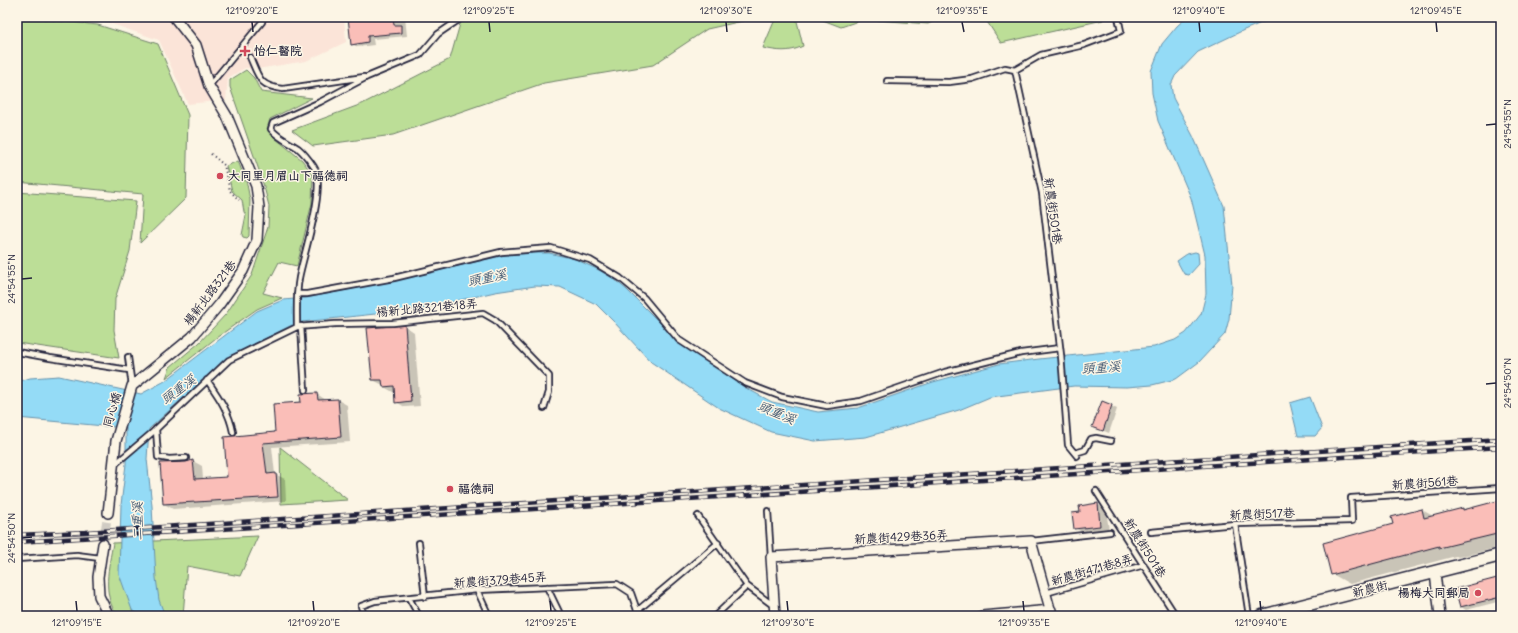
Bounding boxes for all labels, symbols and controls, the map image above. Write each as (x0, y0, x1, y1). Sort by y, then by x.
text: 121°09'20"E (226, 4, 278, 17)
text: 121°09'25"E (463, 4, 515, 17)
text: 121°09'30"E (700, 4, 752, 17)
text: 121°09'35"E (936, 4, 988, 17)
text: 121°09'40"E (1173, 4, 1225, 17)
text: 121°09'45"E (1410, 4, 1462, 17)
place label: 怡仁醫院 (254, 43, 302, 58)
marker: 怡仁醫院 (239, 45, 251, 57)
text: 24°54'55"N (1501, 99, 1514, 149)
place label: 大同里月眉山下福德祠 (228, 168, 348, 183)
marker: 大同里月眉山下福德祠 (215, 171, 225, 181)
street label: 新農街501巷 (1041, 176, 1066, 245)
text: 24°54'55"N (5, 254, 18, 304)
street label: 楊新北路321巷 (180, 257, 239, 328)
water label: 頭重溪 (466, 265, 509, 290)
street label: 楊新北路321巷18弄 (376, 296, 478, 319)
water label: 頭重溪 (1081, 358, 1122, 377)
text: 24°54'50"N (1501, 358, 1514, 408)
water label: 頭重溪 (158, 370, 200, 408)
street label: 同心橋 (99, 390, 124, 429)
water label: 頭重溪 (756, 397, 799, 428)
street label: 新農街561巷 (1391, 473, 1459, 492)
place label: 福德祠 (458, 481, 494, 496)
marker: 福德祠 (445, 484, 455, 494)
water label: 二重溪 (129, 500, 146, 541)
street label: 新農街517巷 (1229, 505, 1295, 522)
text: 24°54'50"N (5, 513, 18, 563)
street label: 新農街501巷 (1121, 515, 1170, 580)
street label: 新農街429巷36弄 (854, 527, 948, 546)
street label: 新農街471巷8弄 (1049, 551, 1134, 588)
street label: 新農街379巷45弄 (453, 569, 547, 590)
street label: 新農街 (1351, 577, 1389, 600)
place label: 楊梅大同郵局 (1398, 585, 1470, 600)
marker: 楊梅大同郵局 (1473, 588, 1483, 598)
text: 121°09'15"E (52, 616, 102, 629)
text: 121°09'20"E (288, 616, 340, 629)
text: 121°09'25"E (525, 616, 577, 629)
text: 121°09'30"E (762, 616, 814, 629)
text: 121°09'35"E (998, 616, 1050, 629)
text: 121°09'40"E (1235, 616, 1287, 629)

